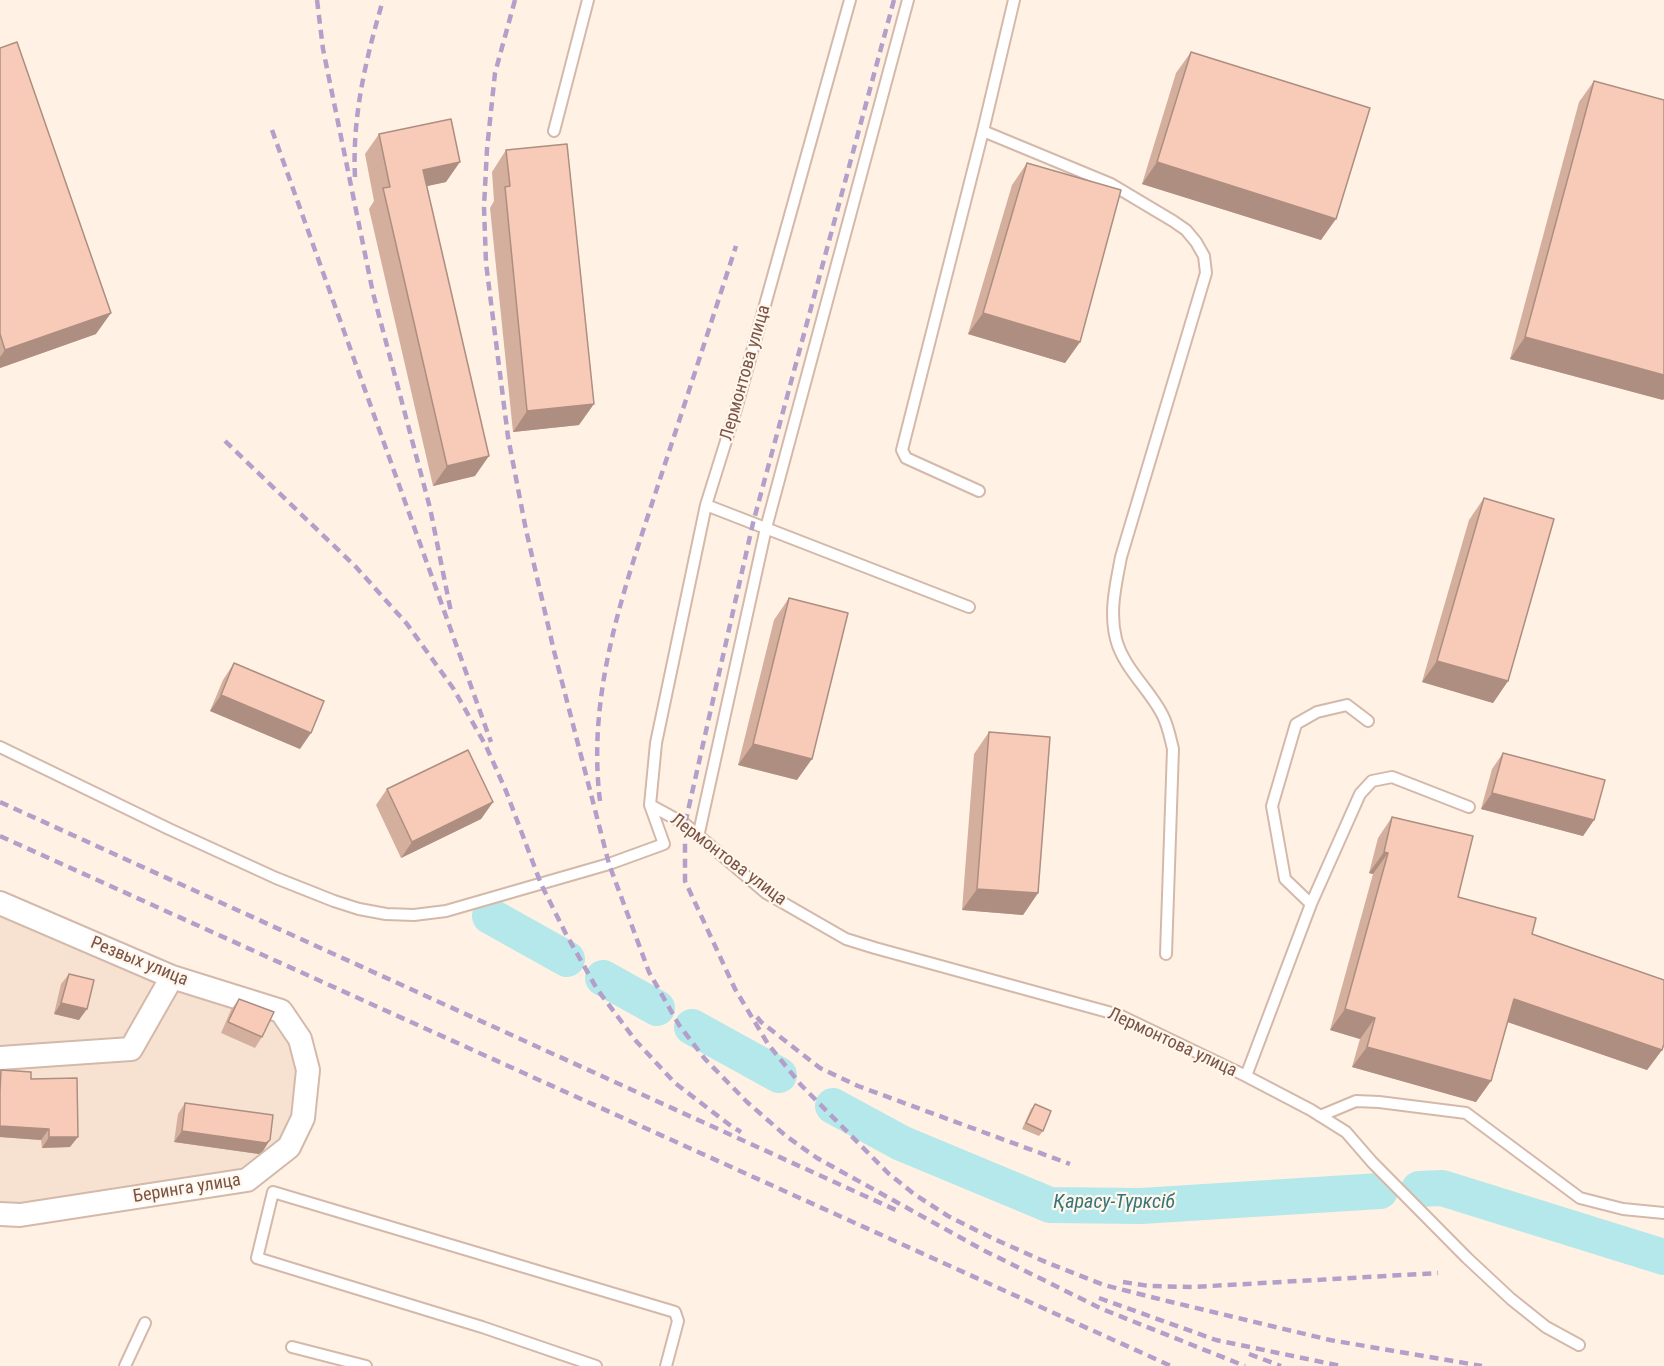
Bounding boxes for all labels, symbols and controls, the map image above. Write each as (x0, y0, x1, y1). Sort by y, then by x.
street label: Лермонтова улица (716, 303, 776, 443)
street label: Лермонтова улица (666, 809, 790, 911)
street label: Резвых улица (87, 933, 191, 991)
street label: Лермонтова улица (1104, 1004, 1240, 1082)
street label: Беринга улица (132, 1170, 242, 1208)
water label: Қарасу-Түрксіб (1053, 1191, 1175, 1215)

